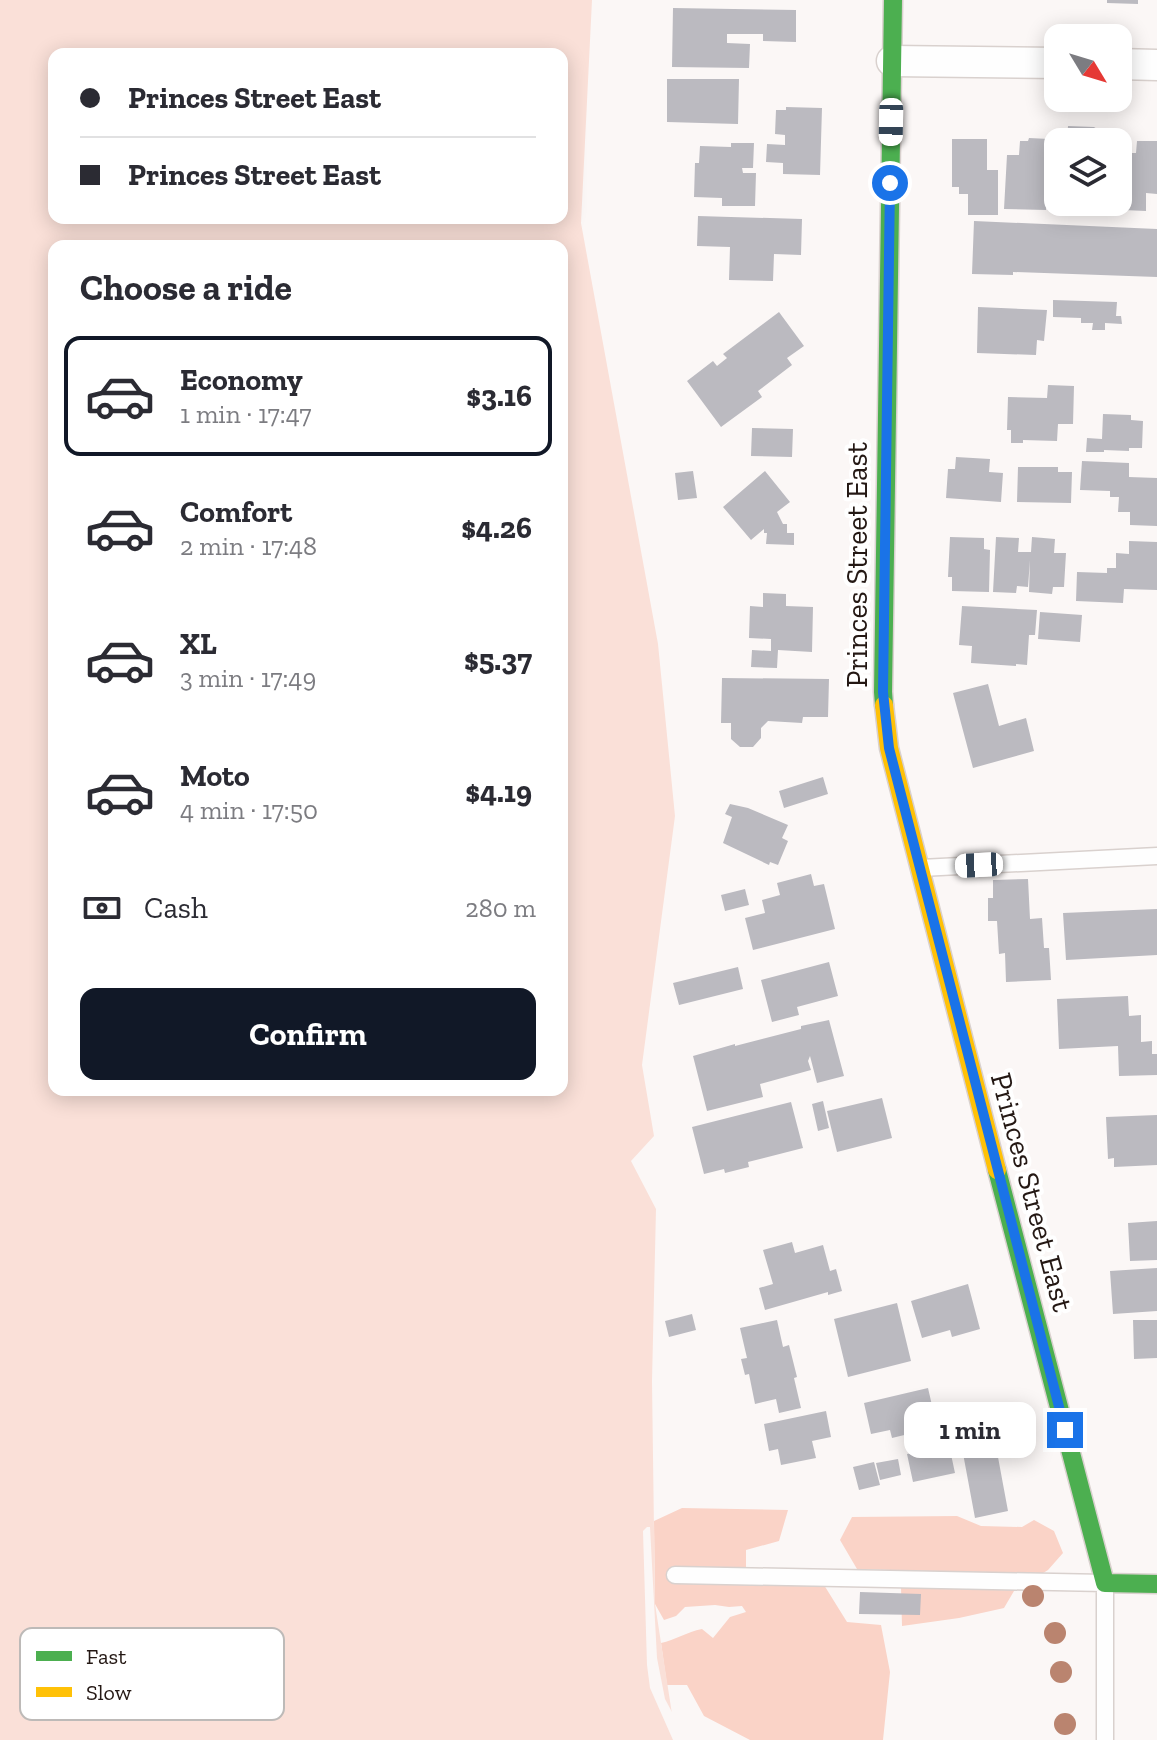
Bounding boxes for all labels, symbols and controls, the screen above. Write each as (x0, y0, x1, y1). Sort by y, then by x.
north arrow (1044, 24, 1132, 112)
map controls (1044, 24, 1132, 216)
text: Princes Street East (128, 80, 381, 116)
car (879, 98, 903, 146)
button: layers (1044, 128, 1132, 216)
text: Princes Street East (128, 157, 381, 193)
route start (872, 165, 908, 201)
text: Choose a ride (80, 266, 292, 309)
icon: car (84, 360, 156, 432)
text: Economy (180, 362, 303, 398)
text: $3.16 (466, 378, 532, 414)
text: 1 min · 17:47 (180, 398, 312, 430)
street label: Princes Street East (839, 442, 875, 688)
icon: car (84, 492, 156, 564)
text: Comfort (180, 494, 292, 530)
text: $4.26 (461, 510, 532, 546)
text: 2 min · 17:48 (180, 530, 317, 562)
icon: car (84, 624, 156, 696)
text: XL (180, 626, 217, 662)
text: $5.37 (464, 642, 532, 678)
text: 3 min · 17:49 (180, 662, 316, 694)
icon: car (84, 756, 156, 828)
text: Moto (180, 758, 250, 794)
text: $4.19 (465, 774, 532, 810)
text: 4 min · 17:50 (180, 794, 318, 826)
car (954, 852, 1004, 878)
icon: cash (80, 886, 124, 930)
text: Cash (144, 890, 208, 926)
text: 280 m (465, 892, 536, 924)
button: Confirm (80, 988, 536, 1080)
street label: Princes Street East (983, 1069, 1081, 1315)
callout: 1 min (905, 1402, 1037, 1458)
route end (1047, 1412, 1083, 1448)
text: 1 min (939, 1414, 1001, 1446)
legend (20, 1628, 284, 1720)
text: Fast (86, 1643, 127, 1670)
text: Slow (86, 1679, 132, 1706)

